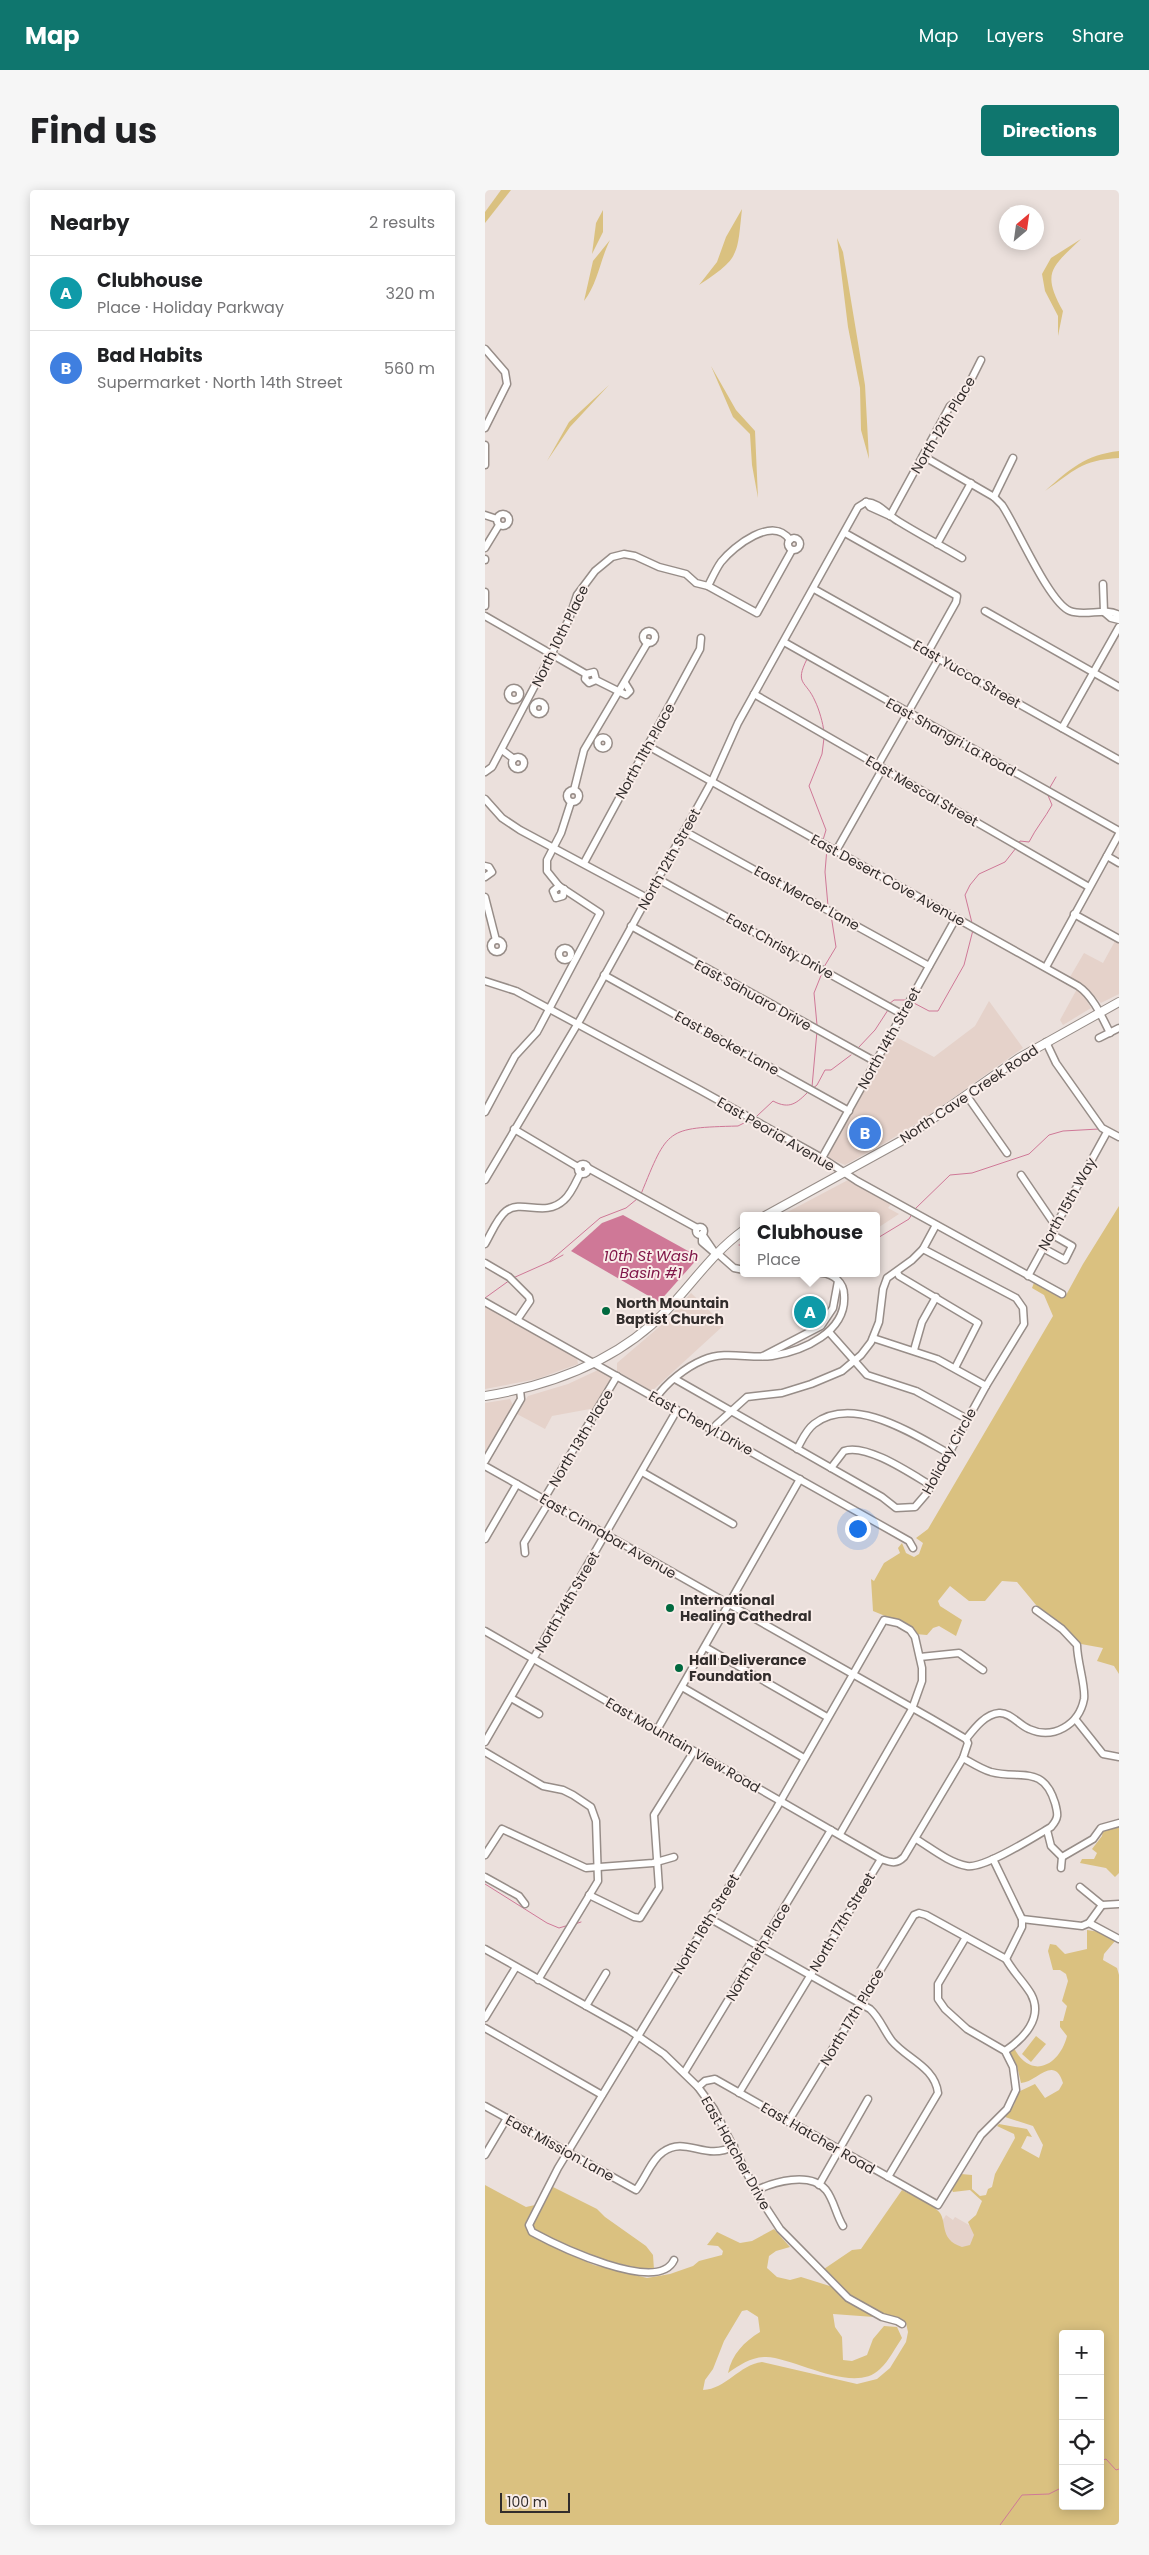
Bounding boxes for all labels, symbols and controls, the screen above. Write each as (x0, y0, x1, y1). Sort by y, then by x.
text: Map (25, 19, 80, 52)
text: Map (919, 23, 959, 48)
text: Layers (987, 23, 1044, 48)
text: Share (1072, 23, 1124, 48)
button: Directions (981, 105, 1119, 156)
text: Find us (30, 106, 157, 155)
north arrow (999, 205, 1044, 250)
text: Nearby (50, 208, 130, 237)
text: 2 results (369, 211, 435, 234)
text: Clubhouse (97, 267, 203, 294)
text: A (60, 282, 72, 305)
text: 320 m (386, 282, 435, 305)
text: Place · Holiday Parkway (97, 296, 284, 319)
text: Bad Habits (97, 342, 203, 369)
text: B (61, 357, 71, 380)
text: 560 m (384, 357, 435, 380)
text: Supermarket · North 14th Street (97, 371, 343, 394)
street label: North 12th Place (906, 372, 980, 477)
street label: North 10th Place (527, 581, 593, 690)
street label: East Yucca Street (910, 635, 1024, 713)
street label: East Shangri La Road (882, 693, 1020, 781)
street label: North 11th Place (610, 699, 680, 803)
street label: East Mescal Street (862, 751, 982, 831)
street label: North 12th Street (633, 805, 705, 913)
street label: East Desert Cove Avenue (807, 829, 969, 931)
street label: East Mercer Lane (751, 861, 864, 936)
street label: East Christy Drive (723, 908, 838, 984)
street label: East Sahuaro Drive (691, 955, 815, 1036)
street label: North 14th Street (853, 983, 925, 1093)
street label: East Becker Lane (671, 1006, 783, 1080)
street label: North Cave Creek Road (896, 1040, 1042, 1148)
street label: East Peoria Avenue (713, 1092, 839, 1176)
pin: B (849, 1114, 881, 1152)
street label: North 15th Way (1033, 1154, 1101, 1254)
popup (740, 1212, 880, 1277)
text: Clubhouse (757, 1219, 863, 1246)
water label: 10th St Wash Basin #1 (604, 1245, 698, 1283)
text: Place (757, 1248, 801, 1271)
place label: North Mountain Baptist Church (616, 1293, 729, 1329)
pin: A (794, 1293, 826, 1331)
marker: North Mountain Baptist Church (600, 1305, 612, 1317)
street label: North 13th Place (544, 1385, 618, 1491)
street label: East Cheryl Drive (645, 1386, 757, 1460)
street label: Holiday Circle (917, 1404, 981, 1498)
street label: East Cinnabar Avenue (536, 1489, 680, 1584)
your location (845, 1516, 871, 1542)
street label: North 14th Street (530, 1548, 604, 1656)
place label: International Healing Cathedral (680, 1590, 812, 1626)
marker: International Healing Cathedral (664, 1602, 676, 1614)
place label: Hall Deliverance Foundation (689, 1650, 807, 1686)
marker: Hall Deliverance Foundation (673, 1662, 685, 1674)
street label: East Mountain View Road (602, 1692, 764, 1798)
street label: North 17th Street (804, 1869, 880, 1975)
street label: North 16th Street (668, 1870, 744, 1978)
street label: North 16th Place (721, 1899, 795, 2005)
street label: North 17th Place (815, 1964, 889, 2069)
street label: East Hatcher Drive (696, 2093, 776, 2214)
street label: East Hatcher Road (757, 2097, 879, 2179)
street label: East Mission Lane (502, 2110, 618, 2186)
map controls (1059, 2330, 1104, 2510)
button: + (1059, 2330, 1104, 2375)
button: − (1059, 2375, 1104, 2420)
button: locate (1059, 2420, 1104, 2465)
button: layers (1059, 2465, 1104, 2510)
scale bar (500, 2490, 570, 2513)
text: 100 m (507, 2492, 547, 2512)

